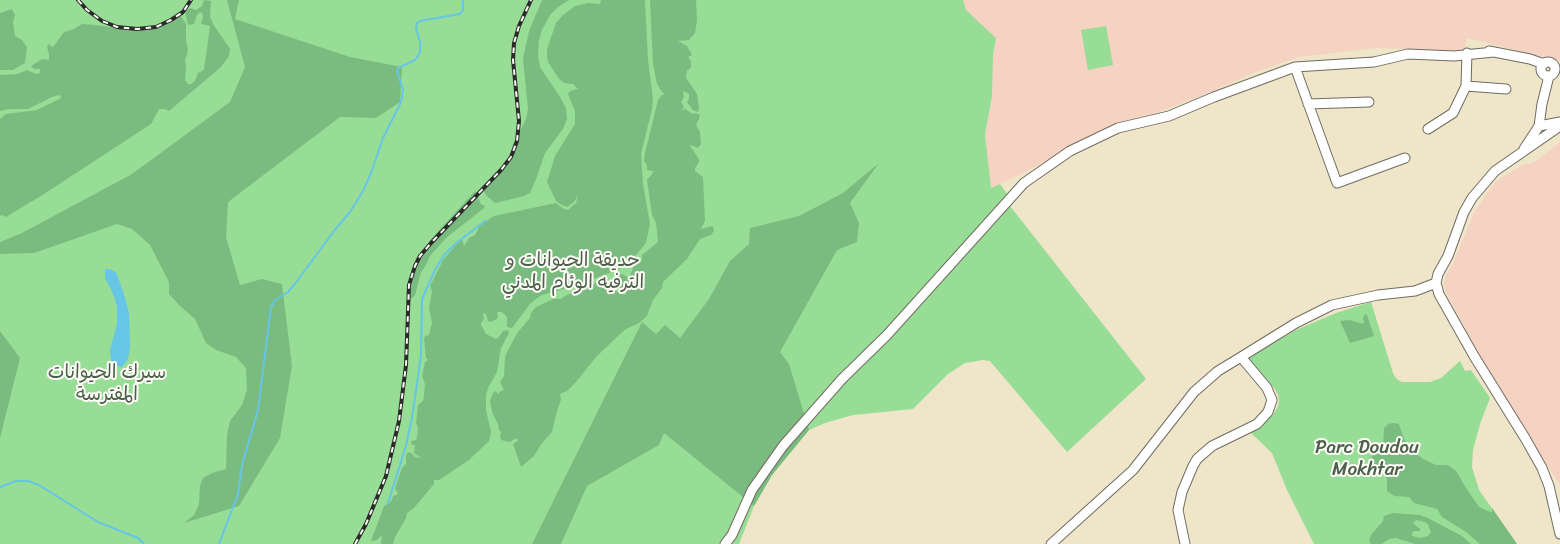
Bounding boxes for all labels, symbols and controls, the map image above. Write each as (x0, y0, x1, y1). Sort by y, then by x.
park label: حديقة الحيوانات و الترفيه الوئام المدني (502, 250, 644, 294)
park label: سيرك الحيوانات المفترسة (48, 362, 166, 406)
park label: Parc Doudou Mokhtar (1315, 437, 1419, 481)

